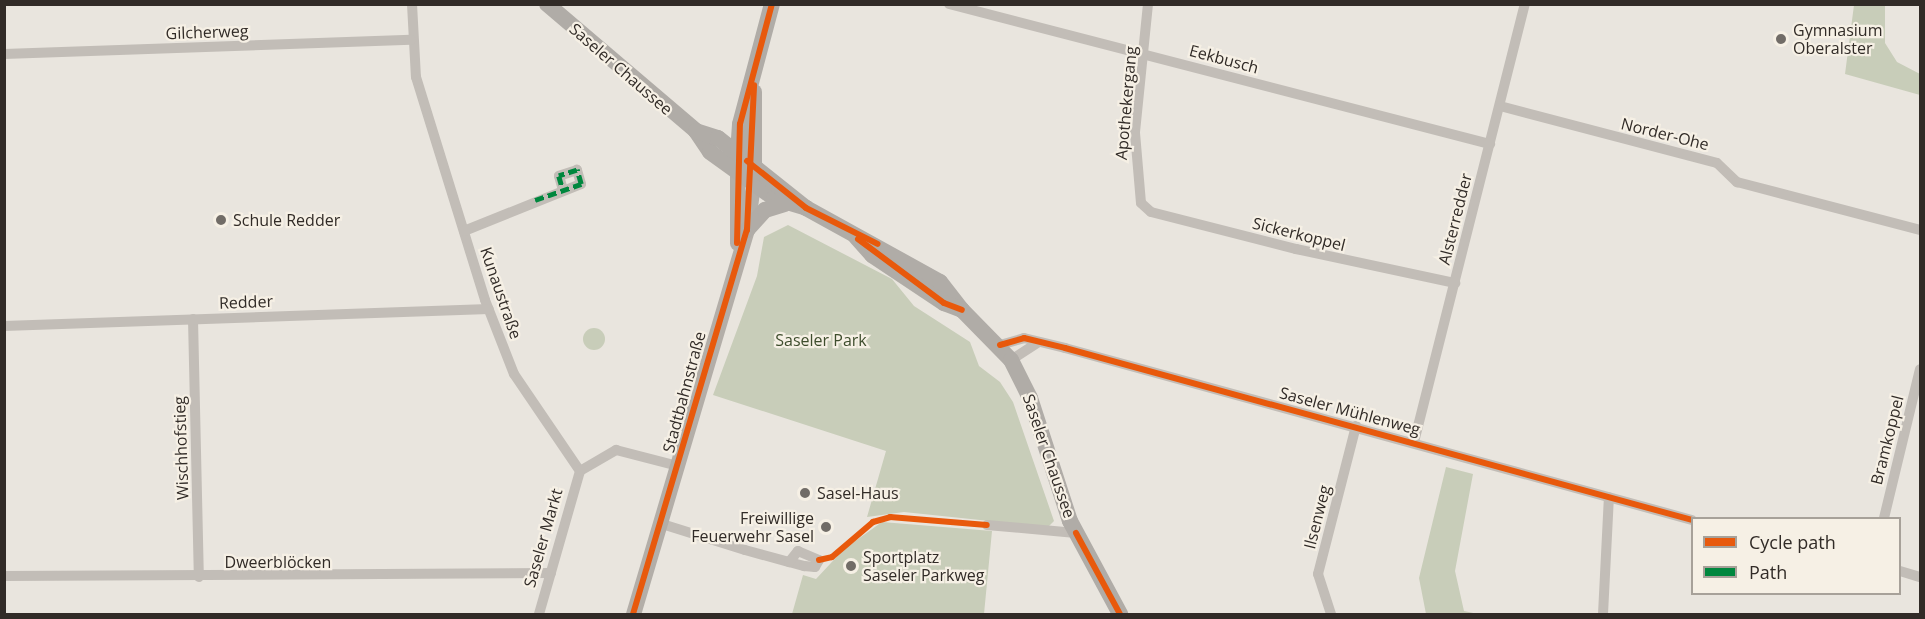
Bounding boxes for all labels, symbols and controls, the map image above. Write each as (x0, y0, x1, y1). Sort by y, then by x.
street label: Saseler Chaussee (566, 19, 676, 119)
place label: Gymnasium Oberalster (1793, 20, 1882, 58)
street label: Gilcherweg (165, 21, 249, 43)
marker: Gymnasium Oberalster (1774, 32, 1788, 46)
street label: Eekbusch (1187, 41, 1261, 77)
street label: Apothekergang (1111, 45, 1141, 161)
street label: Norder-Ohe (1619, 114, 1711, 154)
street label: Alsterredder (1434, 171, 1476, 267)
place label: Schule Redder (233, 210, 340, 230)
marker: Schule Redder (214, 213, 228, 227)
street label: Sickerkoppel (1251, 213, 1347, 255)
street label: Kunaustraße (476, 245, 526, 341)
street label: Redder (219, 291, 273, 313)
street label: Stadtbahnstraße (659, 329, 709, 455)
park label: Saseler Park (775, 330, 867, 350)
street label: Saseler Mühlenweg (1278, 383, 1422, 439)
street label: Saseler Chaussee (1019, 392, 1079, 520)
street label: Bramkoppel (1867, 393, 1907, 487)
street label: Wischhofstieg (170, 396, 192, 500)
place label: Sasel-Haus (817, 483, 899, 503)
street label: Ilsenweg (1300, 483, 1334, 551)
street label: Saseler Markt (520, 486, 566, 590)
marker: Sasel-Haus (798, 486, 812, 500)
place label: Freiwillige Feuerwehr Sasel (691, 508, 814, 546)
legend (1691, 517, 1901, 595)
marker: Freiwillige Feuerwehr Sasel (819, 520, 833, 534)
text: Cycle path (1749, 530, 1836, 554)
place label: Sportplatz Saseler Parkweg (863, 547, 985, 585)
street label: Dweerblöcken (225, 552, 331, 572)
marker: Sportplatz Saseler Parkweg (844, 559, 858, 573)
text: Path (1749, 560, 1787, 584)

